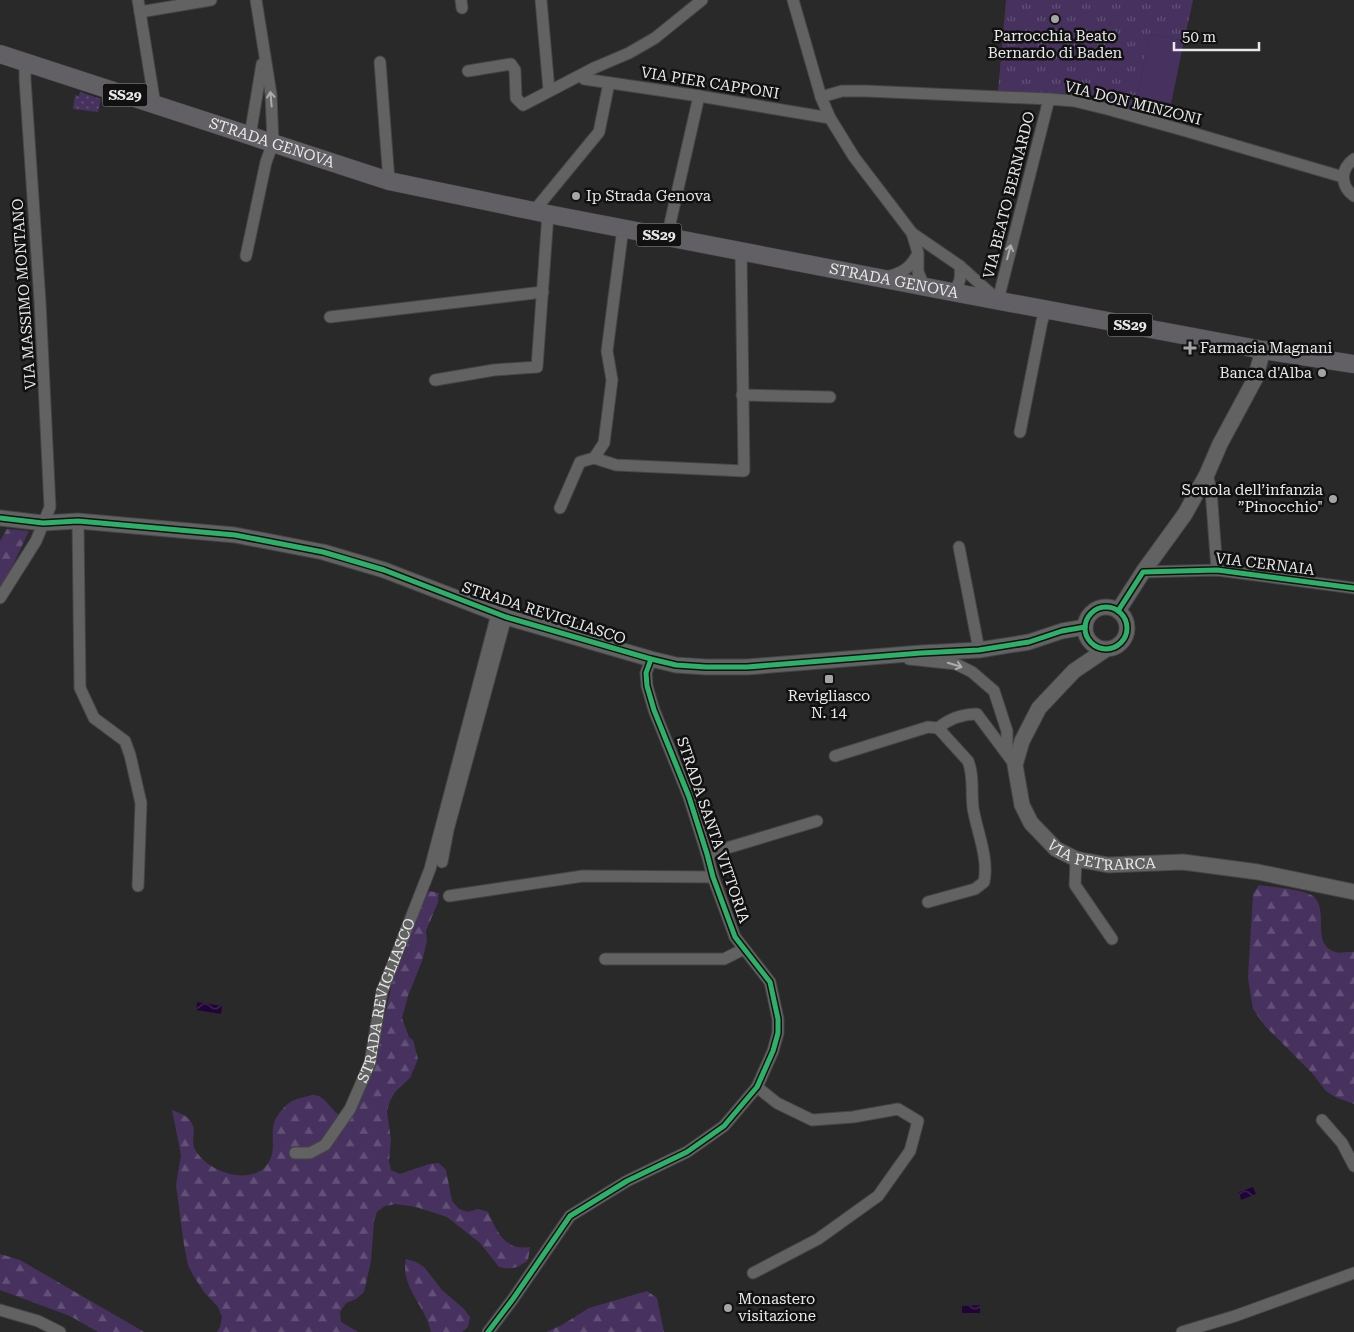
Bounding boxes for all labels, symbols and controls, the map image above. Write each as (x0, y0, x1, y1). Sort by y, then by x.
marker: Parrocchia Beato Bernardo di Baden (1049, 13, 1061, 25)
scale bar (1174, 20, 1259, 52)
place label: Parrocchia Beato Bernardo di Baden (988, 27, 1123, 62)
text: 50 m (1182, 28, 1217, 46)
street label: VIA PIER CAPPONI (640, 63, 780, 103)
street label: VIA DON MINZONI (1063, 77, 1203, 129)
road number: SS29 (102, 84, 148, 106)
one-way arrow (266, 91, 275, 107)
street label: VIA BEATO BERNARDO (979, 109, 1039, 281)
street label: STRADA GENOVA (207, 114, 337, 172)
place label: Ip Strada Genova (586, 187, 711, 205)
marker: Ip Strada Genova (570, 190, 582, 202)
street label: VIA MASSIMO MONTANO (8, 198, 40, 390)
road number: SS29 (636, 224, 682, 246)
one-way arrow (1005, 245, 1014, 261)
street label: STRADA GENOVA (828, 260, 960, 302)
road number: SS29 (1108, 314, 1152, 336)
place label: Farmacia Magnani (1200, 339, 1333, 357)
marker: Farmacia Magnani (1184, 342, 1196, 354)
place label: Banca d'Alba (1220, 364, 1312, 382)
marker: Banca d'Alba (1316, 367, 1328, 379)
place label: Scuola dell’infanzia ”Pinocchio" (1182, 481, 1323, 516)
marker: Scuola dell’infanzia ”Pinocchio" (1327, 493, 1339, 505)
street label: VIA CERNAIA (1214, 549, 1316, 579)
street label: STRADA REVIGLIASCO (460, 578, 628, 648)
one-way arrow (947, 661, 963, 671)
marker: Revigliasco N. 14 (823, 673, 835, 685)
place label: Revigliasco N. 14 (788, 687, 870, 722)
street label: STRADA SANTA VITTORIA (673, 735, 754, 926)
street label: VIA PETRARCA (1043, 836, 1157, 874)
street label: STRADA REVIGLIASCO (354, 915, 419, 1085)
place label: Monastero visitazione (738, 1290, 816, 1325)
marker: Monastero visitazione (722, 1302, 734, 1314)

